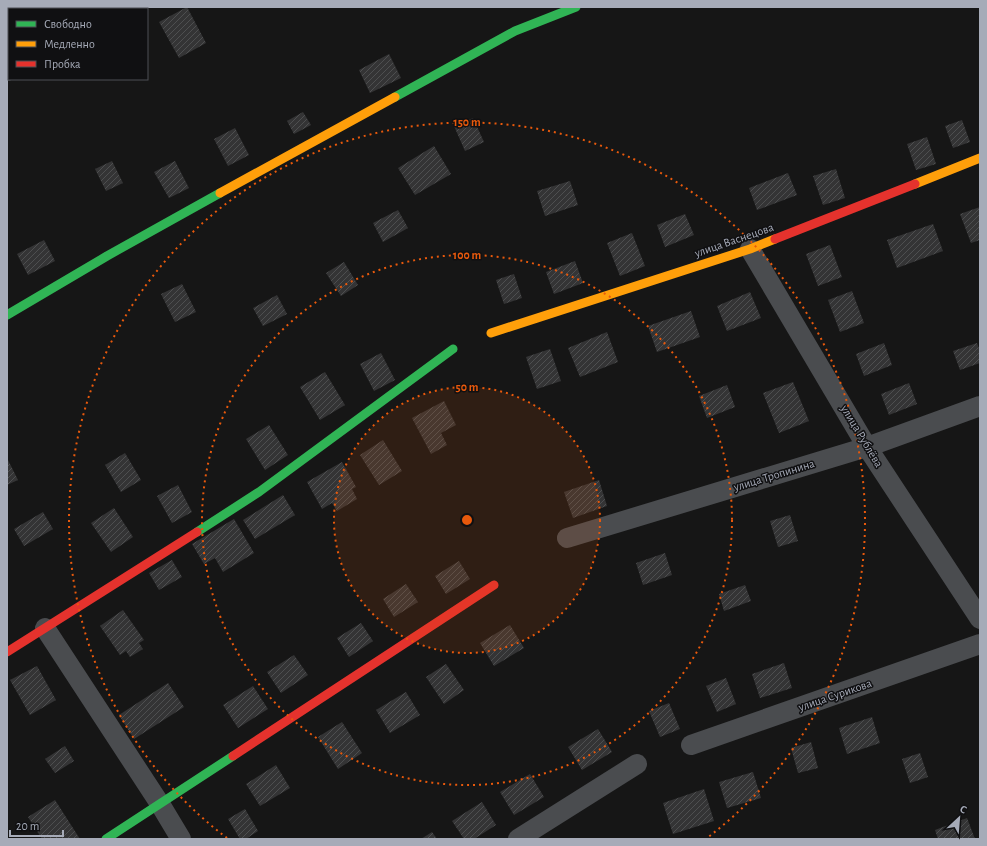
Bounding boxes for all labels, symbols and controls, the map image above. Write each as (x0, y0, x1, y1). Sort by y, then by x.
legend (8, 8, 148, 80)
text: Свободно (44, 18, 92, 30)
text: Медленно (44, 38, 95, 50)
text: Пробка (44, 58, 81, 70)
text: 150 m (453, 116, 481, 128)
street label: улица Васнецова (692, 221, 776, 260)
text: 100 m (453, 249, 481, 261)
text: 50 m (456, 381, 479, 393)
street label: улица Рублёва (837, 402, 885, 470)
street label: улица Тропинина (731, 457, 817, 494)
centre of rings (460, 513, 474, 527)
street label: улица Сурикова (796, 677, 874, 714)
north arrow (939, 798, 979, 838)
text: С (958, 803, 968, 816)
scale bar (10, 812, 63, 838)
text: 20 m (16, 820, 39, 832)

